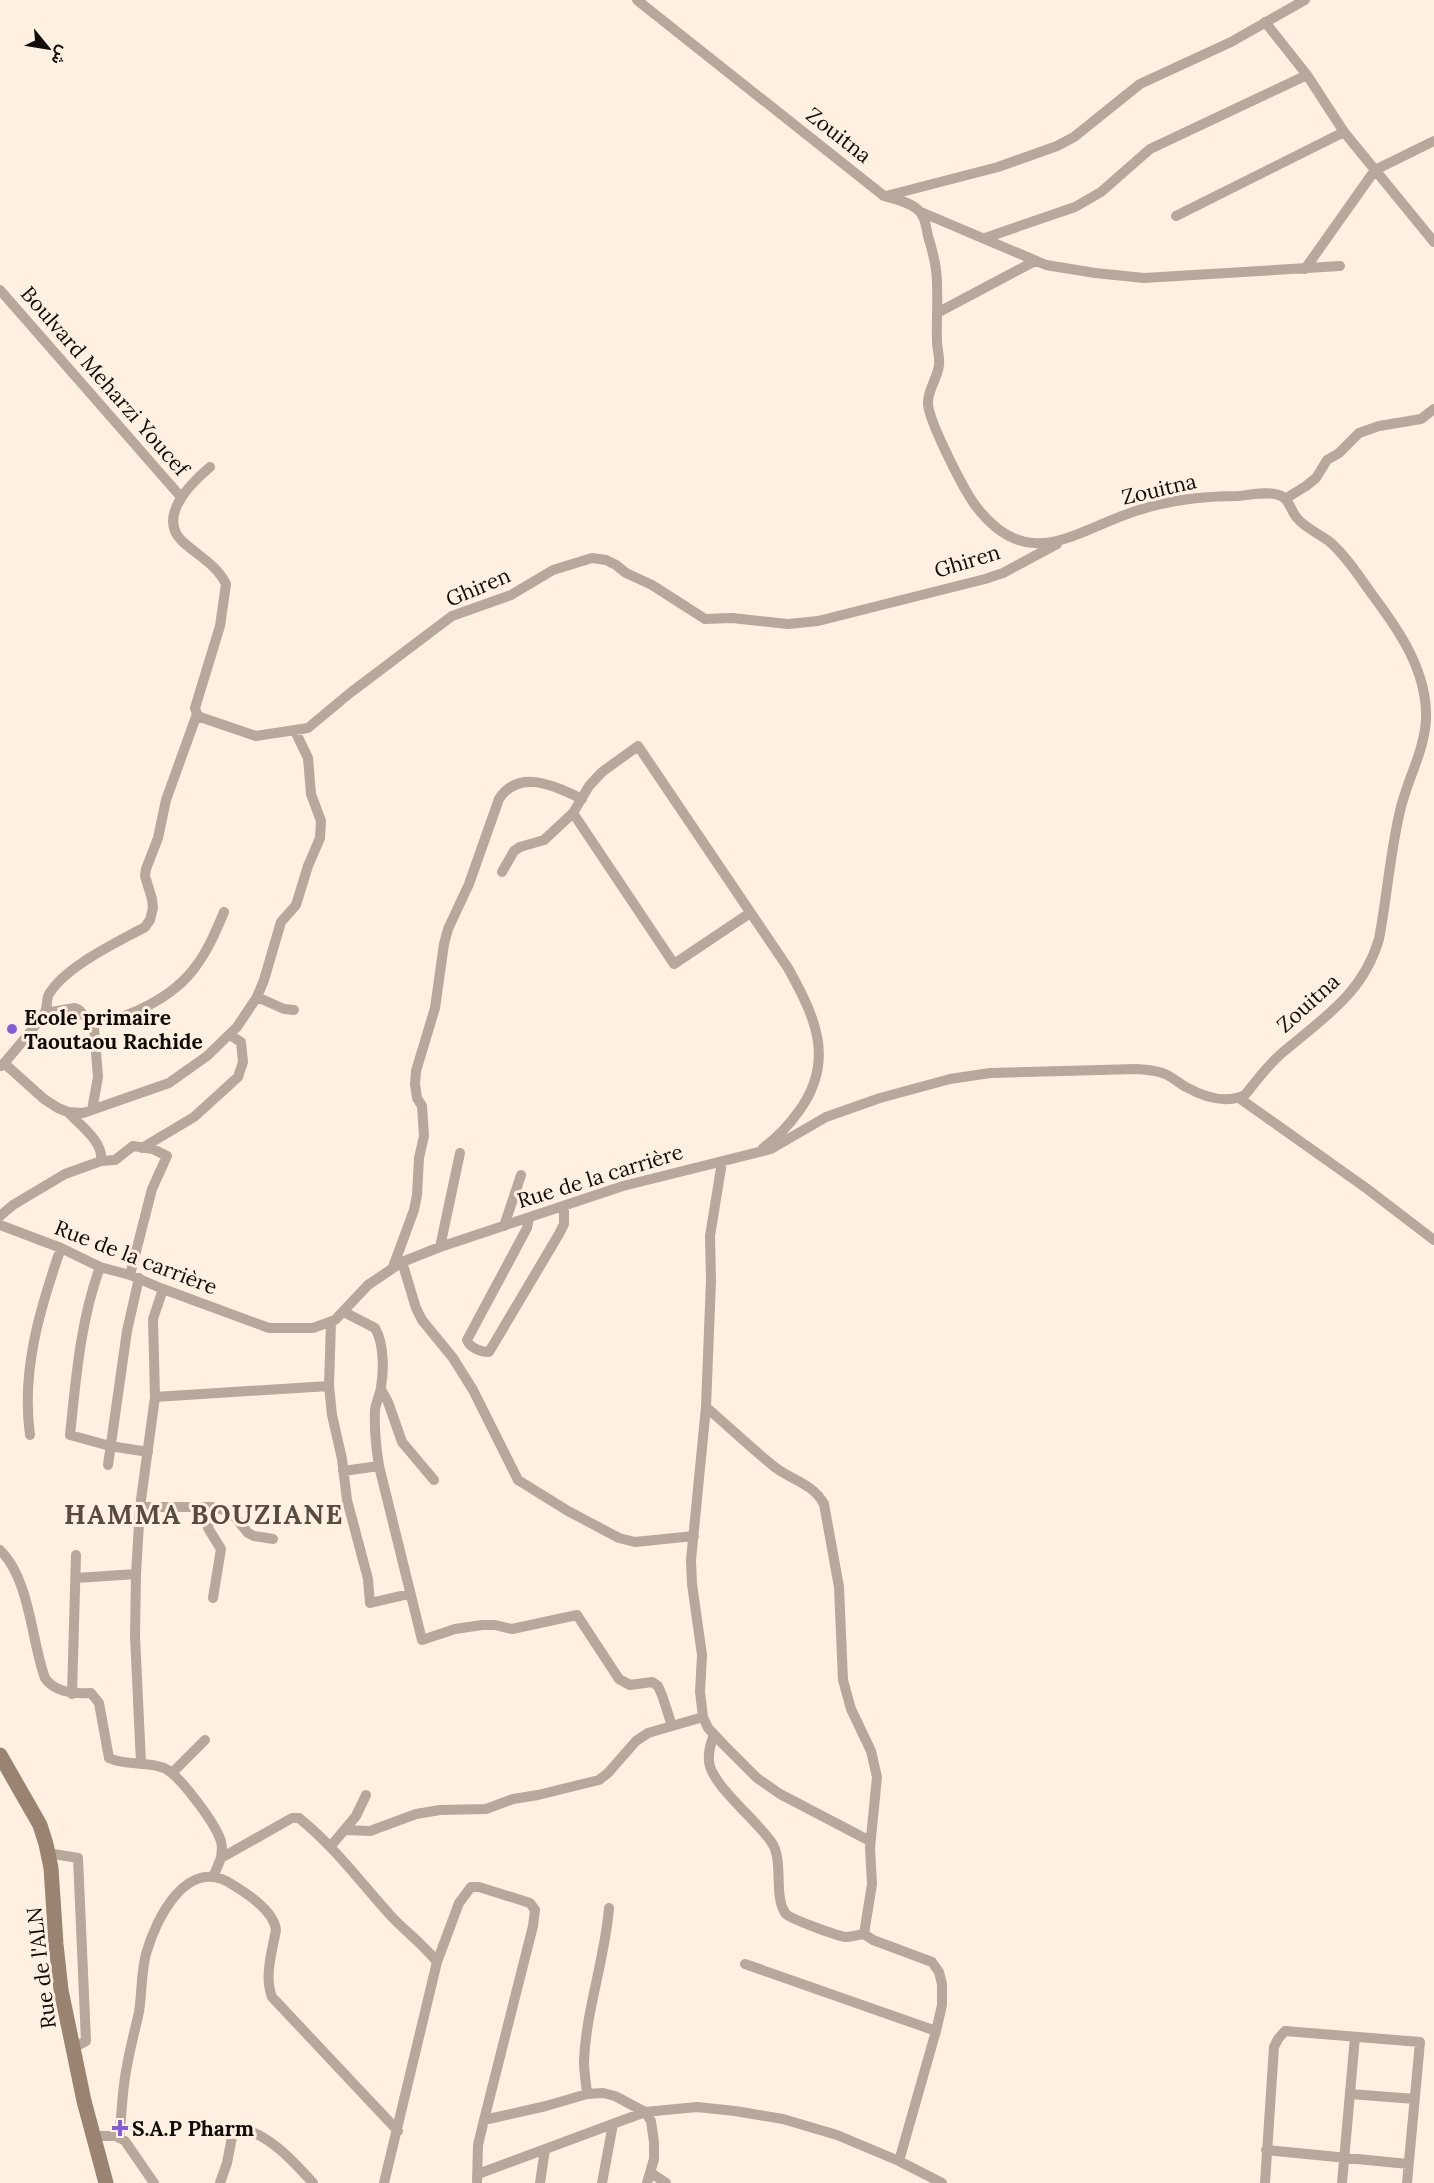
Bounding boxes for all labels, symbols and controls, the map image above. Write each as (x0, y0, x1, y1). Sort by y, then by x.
north arrow (18, 18, 78, 78)
text: ش (48, 42, 74, 69)
street label: Zouitna (801, 101, 877, 169)
street label: Boulvard Meharzi Youcef (15, 280, 196, 483)
street label: Zouitna (1119, 467, 1199, 511)
street label: Ghiren (931, 538, 1003, 584)
street label: Ghiren (442, 561, 515, 613)
street label: Zouitna (1271, 968, 1345, 1038)
place label: Ecole primaire Taoutaou Rachide (24, 1004, 203, 1055)
marker: Ecole primaire Taoutaou Rachide (5, 1022, 19, 1036)
street label: Rue de la carrière (514, 1138, 686, 1214)
street label: Rue de la carrière (51, 1214, 221, 1300)
district label: HAMMA BOUZIANE (64, 1497, 344, 1531)
street label: Rue de l'ALN (20, 1906, 62, 2030)
place label: S.A.P Pharm (132, 2115, 254, 2142)
marker: S.A.P Pharm (113, 2121, 127, 2135)

